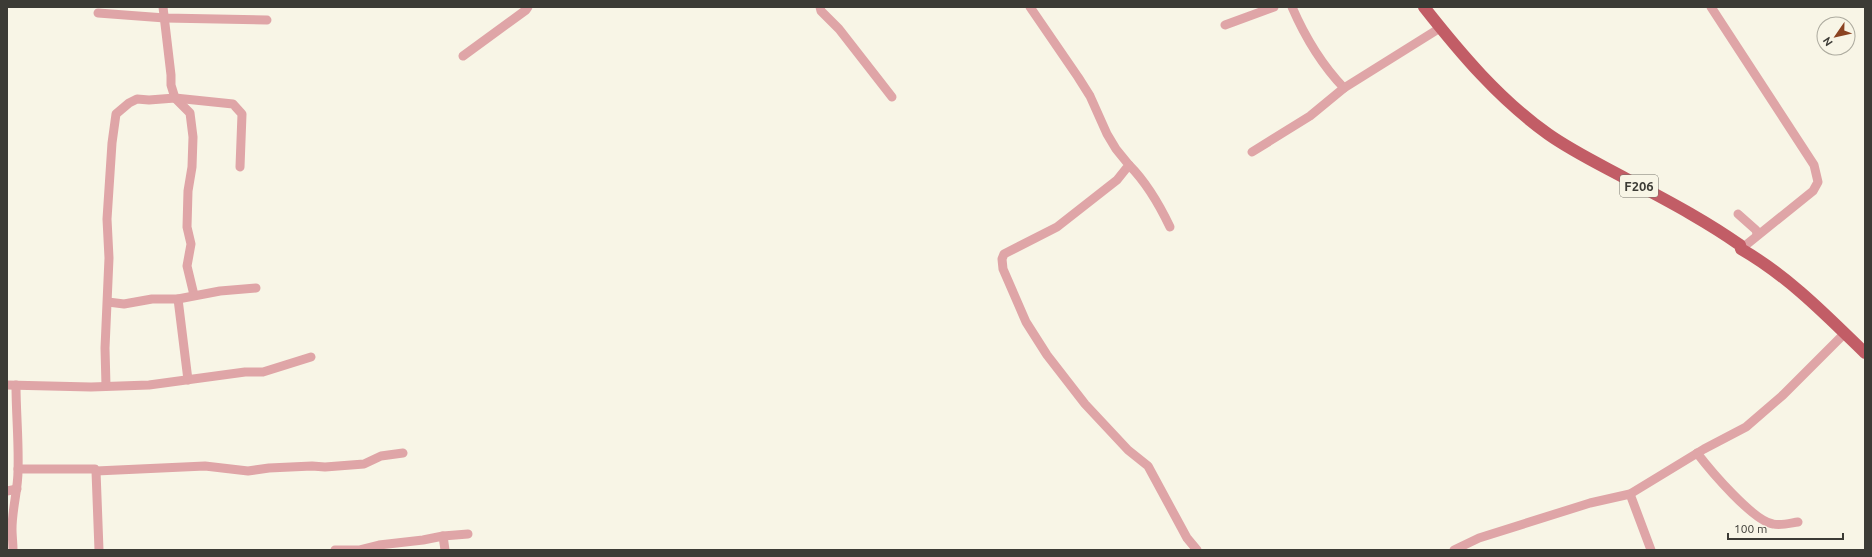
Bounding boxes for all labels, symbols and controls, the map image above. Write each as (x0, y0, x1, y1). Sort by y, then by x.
north arrow (1816, 16, 1856, 56)
text: N (1820, 35, 1835, 48)
road number: F206 (1620, 175, 1658, 197)
scale bar (1728, 515, 1843, 541)
text: 100 m (1734, 522, 1767, 535)

